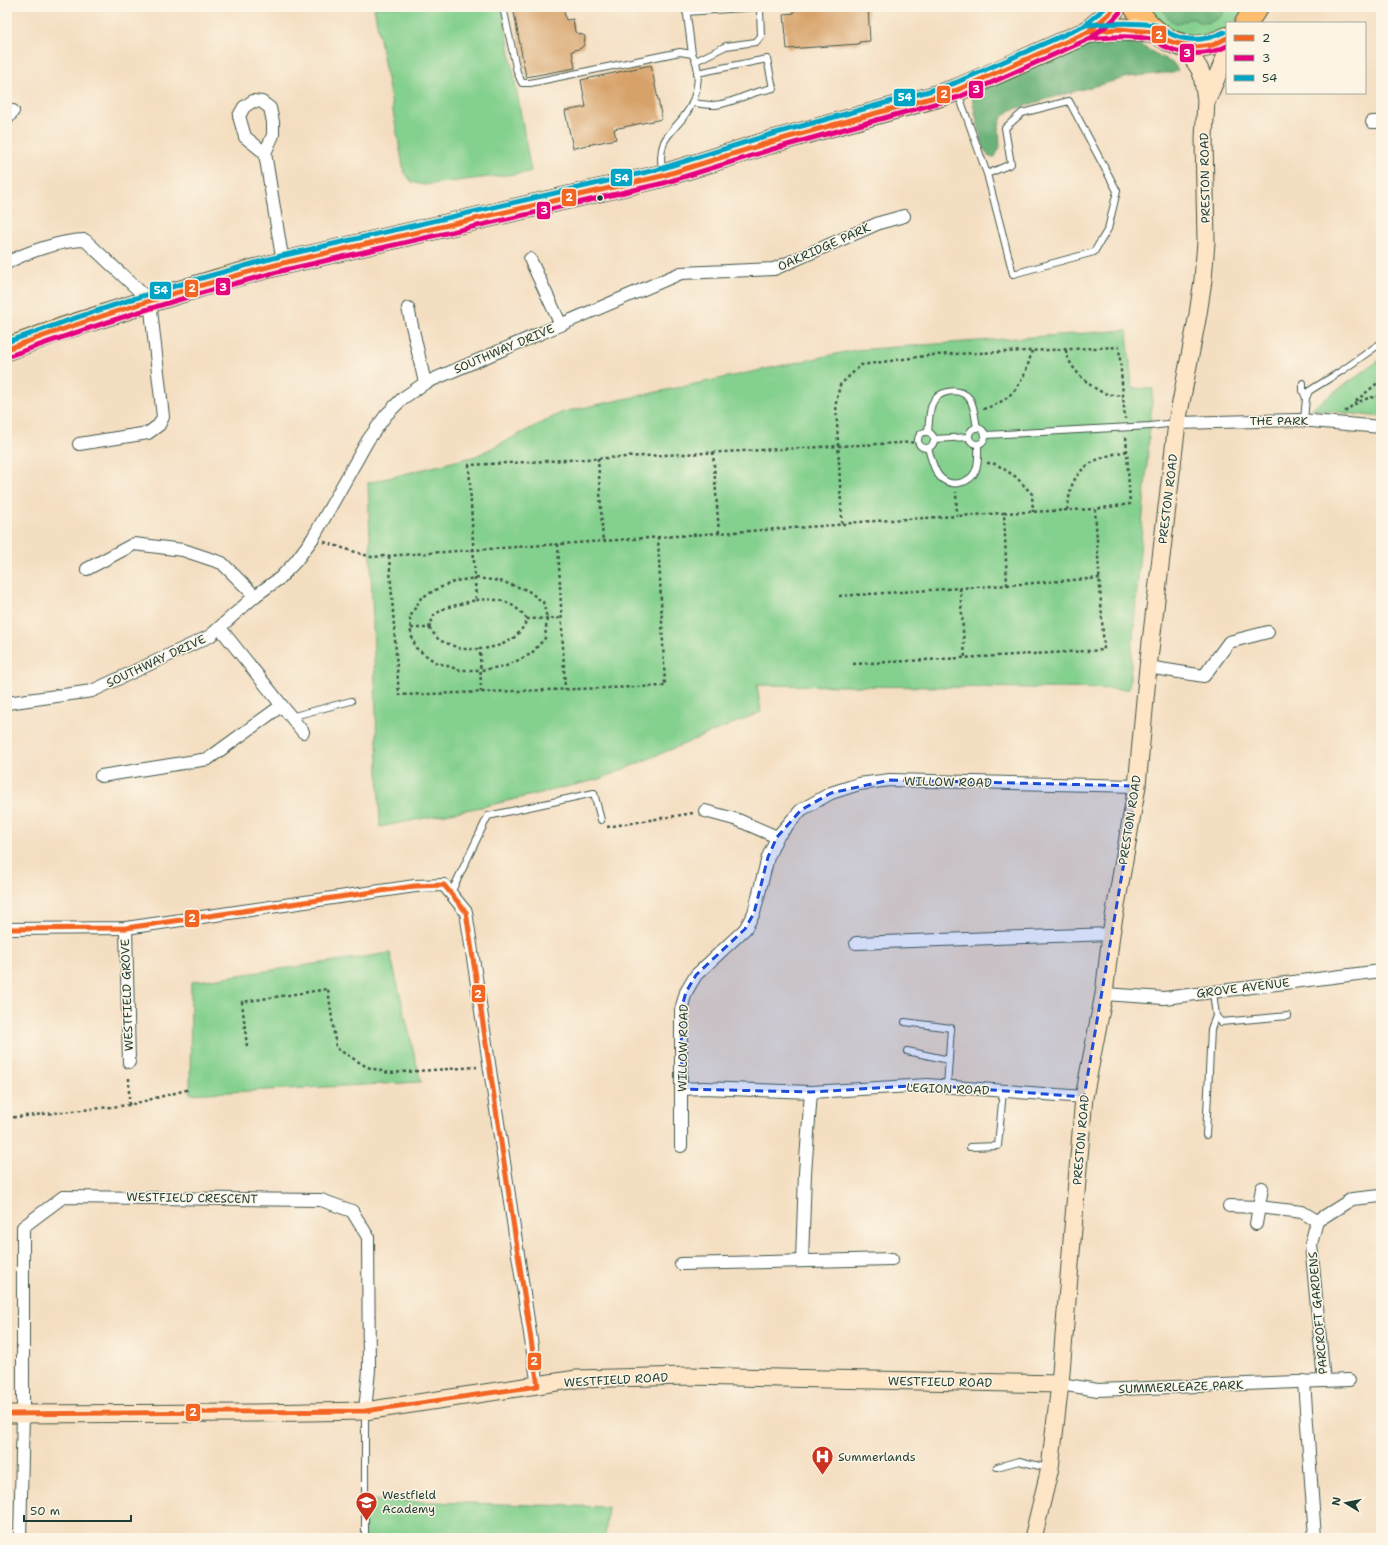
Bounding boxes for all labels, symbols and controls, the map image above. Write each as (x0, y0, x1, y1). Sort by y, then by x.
legend (1226, 22, 1366, 94)
line badge: 2 (1151, 25, 1167, 44)
text: 2 (1155, 28, 1163, 43)
text: 2 (1262, 30, 1270, 46)
line badge: 3 (1179, 43, 1195, 63)
text: 3 (1183, 46, 1191, 61)
text: 3 (1262, 50, 1270, 66)
text: 54 (1262, 70, 1277, 86)
line badge: 3 (968, 80, 984, 99)
text: 3 (972, 82, 980, 97)
line badge: 2 (936, 85, 951, 104)
text: 2 (940, 87, 948, 102)
line badge: 54 (893, 88, 916, 107)
text: 54 (898, 90, 913, 105)
street label: PRESTON ROAD (1196, 132, 1214, 223)
line badge: 54 (610, 168, 633, 187)
text: 54 (615, 171, 630, 186)
line badge: 2 (561, 188, 577, 207)
text: 2 (565, 190, 573, 205)
unlabelled marker (595, 193, 605, 203)
line badge: 3 (536, 201, 551, 220)
text: 3 (540, 203, 548, 218)
street label: OAKRIDGE PARK (775, 219, 873, 275)
line badge: 3 (215, 277, 231, 296)
line badge: 2 (184, 279, 199, 298)
text: 3 (219, 280, 227, 295)
line badge: 54 (149, 281, 172, 300)
text: 2 (188, 281, 196, 296)
text: 54 (154, 283, 169, 298)
street label: SOUTHWAY DRIVE (451, 321, 557, 377)
street label: THE PARK (1250, 413, 1309, 429)
street label: PRESTON ROAD (1155, 453, 1181, 545)
street label: SOUTHWAY DRIVE (104, 631, 208, 691)
street label: WILLOW ROAD (904, 773, 992, 791)
street label: PRESTON ROAD (1115, 774, 1145, 866)
line badge: 2 (184, 909, 200, 928)
text: 2 (188, 911, 196, 926)
street label: WESTFIELD GROVE (117, 939, 137, 1051)
street label: GROVE AVENUE (1196, 974, 1290, 1002)
line badge: 2 (471, 984, 486, 1003)
text: 2 (474, 987, 482, 1002)
street label: WILLOW ROAD (674, 1004, 692, 1092)
street label: LEGION ROAD (906, 1080, 990, 1098)
street label: PRESTON ROAD (1069, 1094, 1093, 1186)
street label: WESTFIELD CRESCENT (126, 1189, 258, 1207)
street label: PARCROFT GARDENS (1305, 1251, 1331, 1375)
line badge: 2 (527, 1352, 542, 1371)
text: 2 (530, 1354, 538, 1369)
street label: WESTFIELD ROAD (563, 1369, 669, 1391)
street label: WESTFIELD ROAD (888, 1373, 992, 1391)
street label: SUMMERLEAZE PARK (1118, 1377, 1244, 1397)
line badge: 2 (185, 1403, 201, 1422)
text: 2 (189, 1405, 197, 1420)
hospital icon: Summerlands (809, 1444, 835, 1477)
place label: Summerlands (838, 1449, 916, 1465)
north arrow (1326, 1483, 1366, 1523)
place label: Westfield Academy (382, 1487, 436, 1517)
school or university icon: Westfield Academy (353, 1489, 379, 1522)
text: N (1329, 1495, 1345, 1507)
scale bar (24, 1497, 131, 1523)
text: 50 m (30, 1503, 60, 1519)

